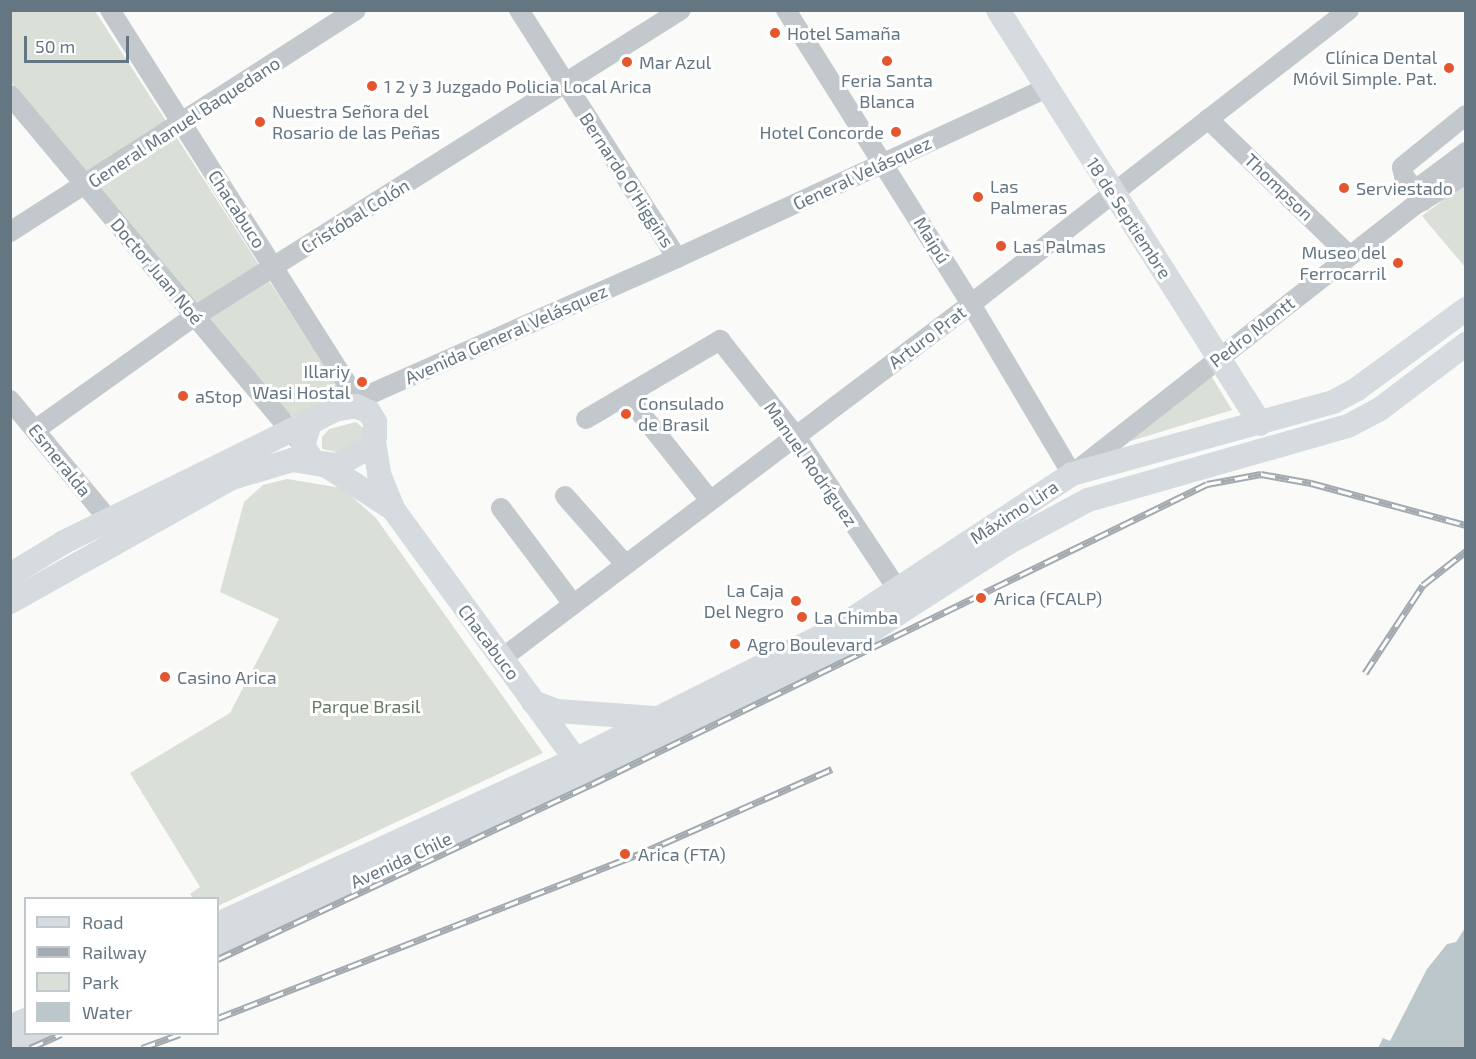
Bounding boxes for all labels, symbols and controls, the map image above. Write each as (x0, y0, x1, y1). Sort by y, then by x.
place label: Hotel Samaña (787, 22, 901, 44)
scale bar (27, 24, 132, 62)
marker: Hotel Samaña (768, 26, 782, 40)
text: 50 m (35, 35, 75, 57)
place label: Clínica Dental Móvil Simple. Pat. (1292, 47, 1437, 90)
place label: Mar Azul (639, 51, 712, 73)
street label: General Manuel Baquedano (84, 52, 284, 192)
marker: Feria Santa Blanca (880, 54, 894, 68)
marker: Mar Azul (620, 55, 634, 69)
marker: Clínica Dental Móvil Simple. Pat. (1442, 61, 1456, 75)
place label: Feria Santa Blanca (841, 70, 933, 112)
place label: 1 2 y 3 Juzgado Policia Local Arica (384, 75, 654, 97)
marker: 1 2 y 3 Juzgado Policia Local Arica (365, 79, 379, 93)
place label: Nuestra Señora del Rosario de las Peñas (272, 101, 440, 144)
street label: Bernardo O'Higgins (575, 109, 679, 251)
marker: Nuestra Señora del Rosario de las Peñas (253, 115, 267, 129)
place label: Hotel Concorde (759, 121, 884, 143)
marker: Hotel Concorde (889, 125, 903, 139)
street label: General Velásquez (789, 131, 935, 215)
street label: Thompson (1240, 149, 1318, 225)
street label: 18 de Septiembre (1082, 153, 1176, 283)
street label: Chacabuco (204, 166, 270, 252)
street label: Cristóbal Colón (297, 174, 413, 258)
place label: Las Palmeras (990, 176, 1067, 219)
place label: Serviestado (1356, 177, 1453, 199)
marker: Serviestado (1337, 181, 1351, 195)
marker: Las Palmeras (971, 190, 985, 204)
street label: Doctor Juan Noé (106, 213, 208, 329)
street label: Maipú (909, 213, 955, 267)
place label: Las Palmas (1013, 235, 1106, 257)
marker: Las Palmas (994, 239, 1008, 253)
place label: Museo del Ferrocarril (1300, 242, 1386, 284)
marker: Museo del Ferrocarril (1391, 256, 1405, 270)
street label: Avenida General Velásquez (401, 279, 611, 389)
street label: Pedro Montt (1205, 292, 1299, 372)
street label: Arturo Prat (884, 301, 970, 373)
place label: Illariy Wasi Hostal (252, 361, 350, 404)
marker: Illariy Wasi Hostal (355, 375, 369, 389)
place label: aStop (195, 385, 242, 407)
marker: aStop (176, 389, 190, 403)
place label: Consulado de Brasil (638, 393, 724, 436)
street label: Manuel Rodríguez (760, 397, 862, 531)
marker: Consulado de Brasil (619, 407, 633, 421)
street label: Esmeralda (24, 419, 96, 501)
street label: Máximo Lira (966, 476, 1062, 548)
place label: La Caja Del Negro (703, 580, 784, 622)
place label: Arica (FCALP) (994, 587, 1102, 609)
marker: Arica (FCALP) (972, 589, 990, 607)
marker: La Caja Del Negro (789, 594, 803, 608)
street label: Chacabuco (454, 600, 524, 684)
place label: La Chimba (814, 606, 898, 628)
marker: La Chimba (795, 610, 809, 624)
place label: Agro Boulevard (747, 633, 873, 655)
marker: Agro Boulevard (728, 637, 742, 651)
place label: Casino Arica (177, 666, 277, 688)
marker: Casino Arica (158, 670, 172, 684)
park label: Parque Brasil (312, 695, 420, 717)
street label: Avenida Chile (347, 827, 455, 893)
place label: Arica (FTA) (638, 843, 726, 865)
marker: Arica (FTA) (616, 845, 634, 863)
legend (24, 897, 219, 1035)
text: Road (82, 911, 123, 933)
text: Railway (82, 941, 147, 963)
text: Park (82, 971, 119, 993)
text: Water (82, 1001, 132, 1023)

